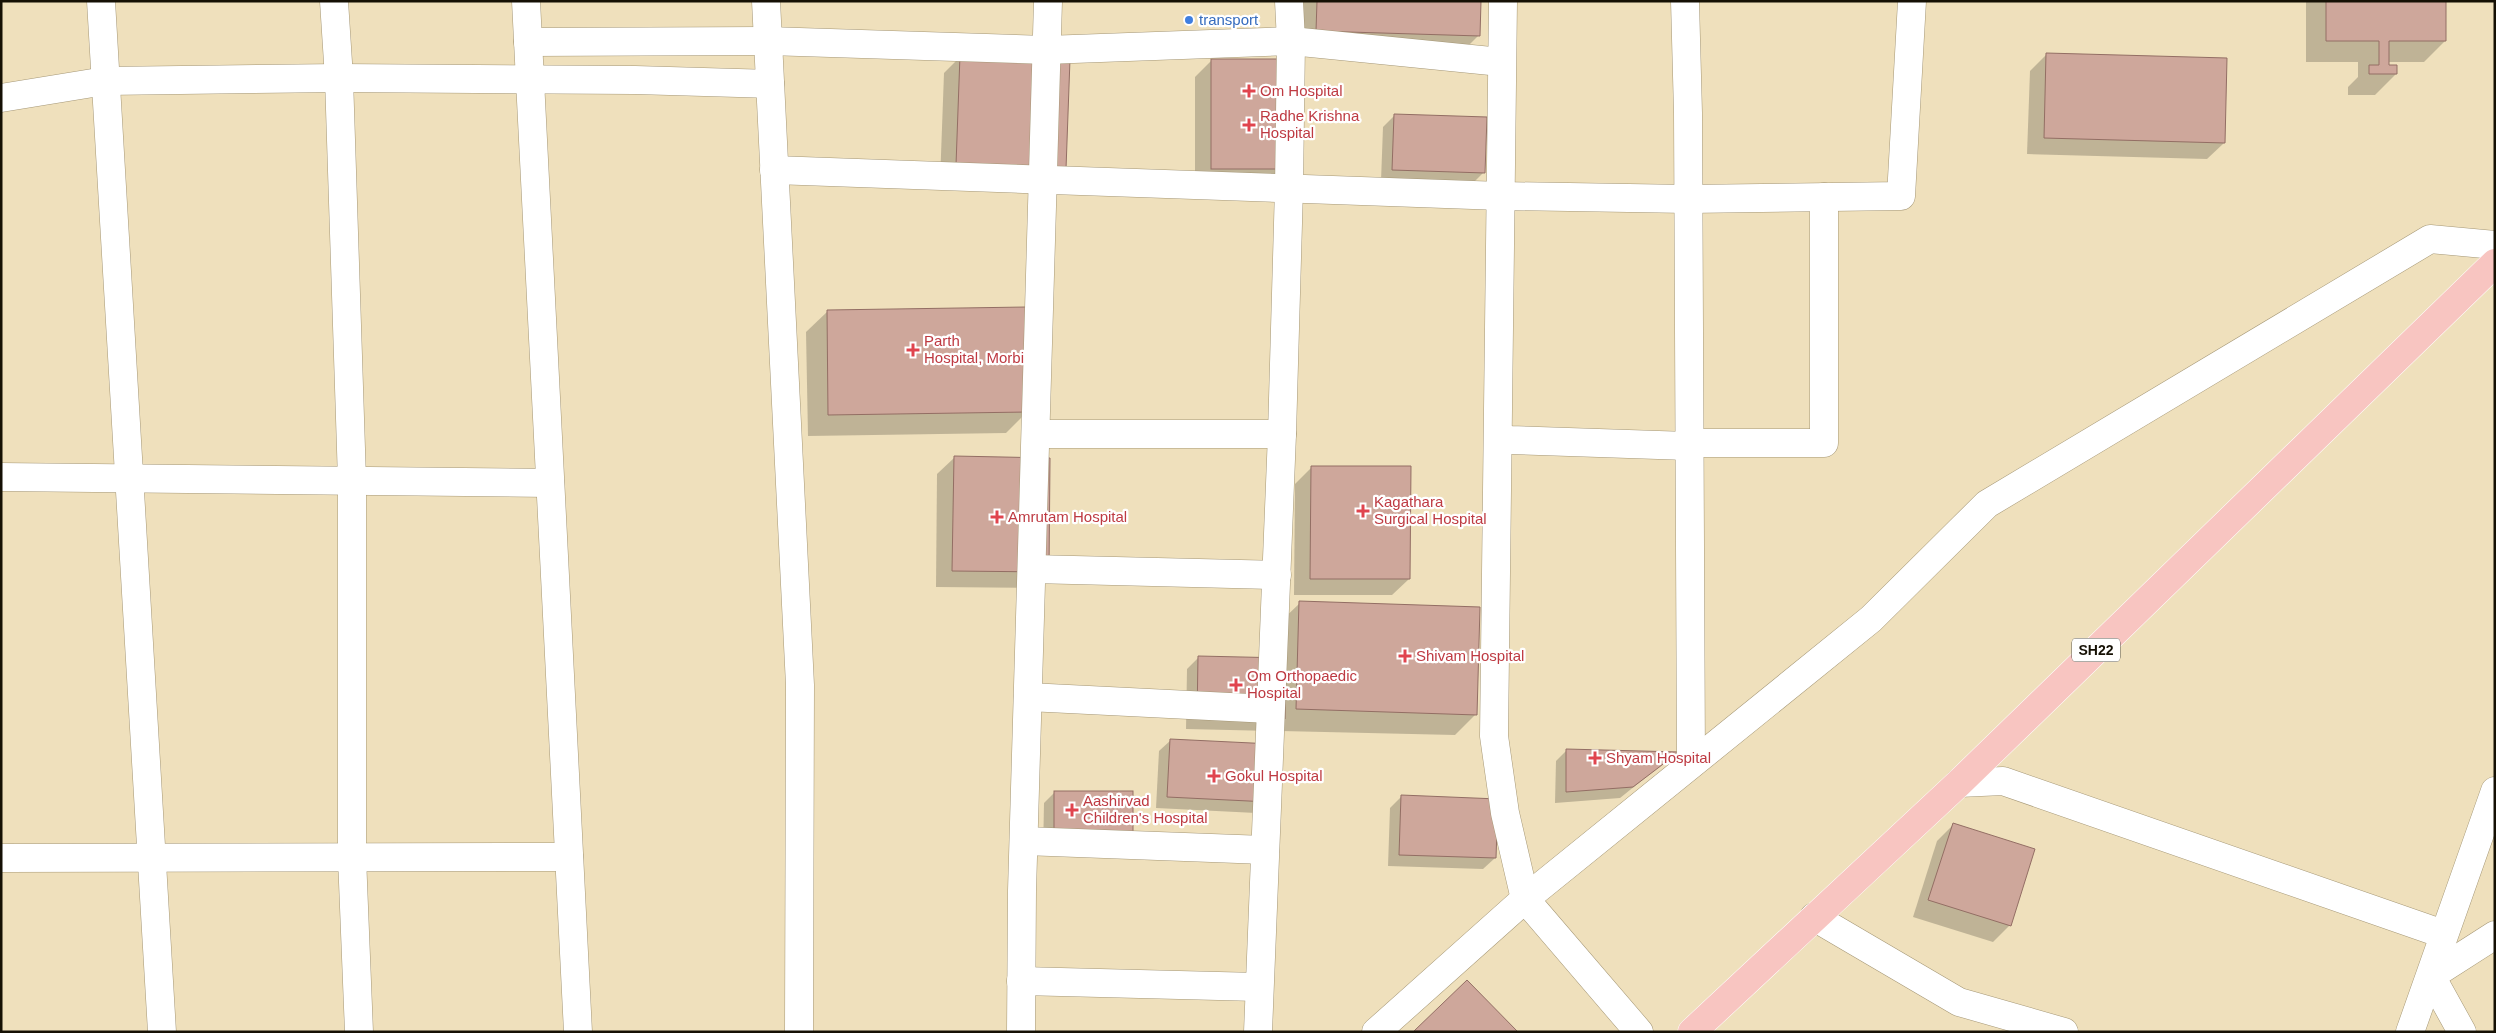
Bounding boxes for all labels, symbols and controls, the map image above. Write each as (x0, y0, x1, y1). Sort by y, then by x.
place label: transport (1199, 11, 1259, 28)
marker: transport (1183, 14, 1195, 26)
place label: Om Hospital (1260, 82, 1343, 99)
marker: Om Hospital (1242, 84, 1256, 98)
place label: Radhe Krishna Hospital (1260, 107, 1360, 141)
marker: Radhe Krishna Hospital (1242, 118, 1256, 132)
place label: Parth Hospital, Morbi (924, 332, 1024, 366)
marker: Parth Hospital, Morbi (906, 343, 920, 357)
place label: Kagathara Surgical Hospital (1374, 493, 1487, 527)
marker: Kagathara Surgical Hospital (1356, 504, 1370, 518)
place label: Amrutam Hospital (1008, 508, 1127, 525)
marker: Amrutam Hospital (990, 510, 1004, 524)
road number: SH22 (2072, 638, 2120, 662)
place label: Shivam Hospital (1416, 647, 1524, 664)
marker: Shivam Hospital (1398, 649, 1412, 663)
place label: Om Orthopaedic Hospital (1247, 667, 1358, 701)
marker: Om Orthopaedic Hospital (1229, 678, 1243, 692)
place label: Shyam Hospital (1606, 749, 1711, 766)
marker: Shyam Hospital (1588, 751, 1602, 765)
place label: Gokul Hospital (1225, 767, 1323, 784)
marker: Gokul Hospital (1207, 769, 1221, 783)
place label: Aashirvad Children's Hospital (1083, 792, 1208, 826)
marker: Aashirvad Children's Hospital (1065, 803, 1079, 817)

